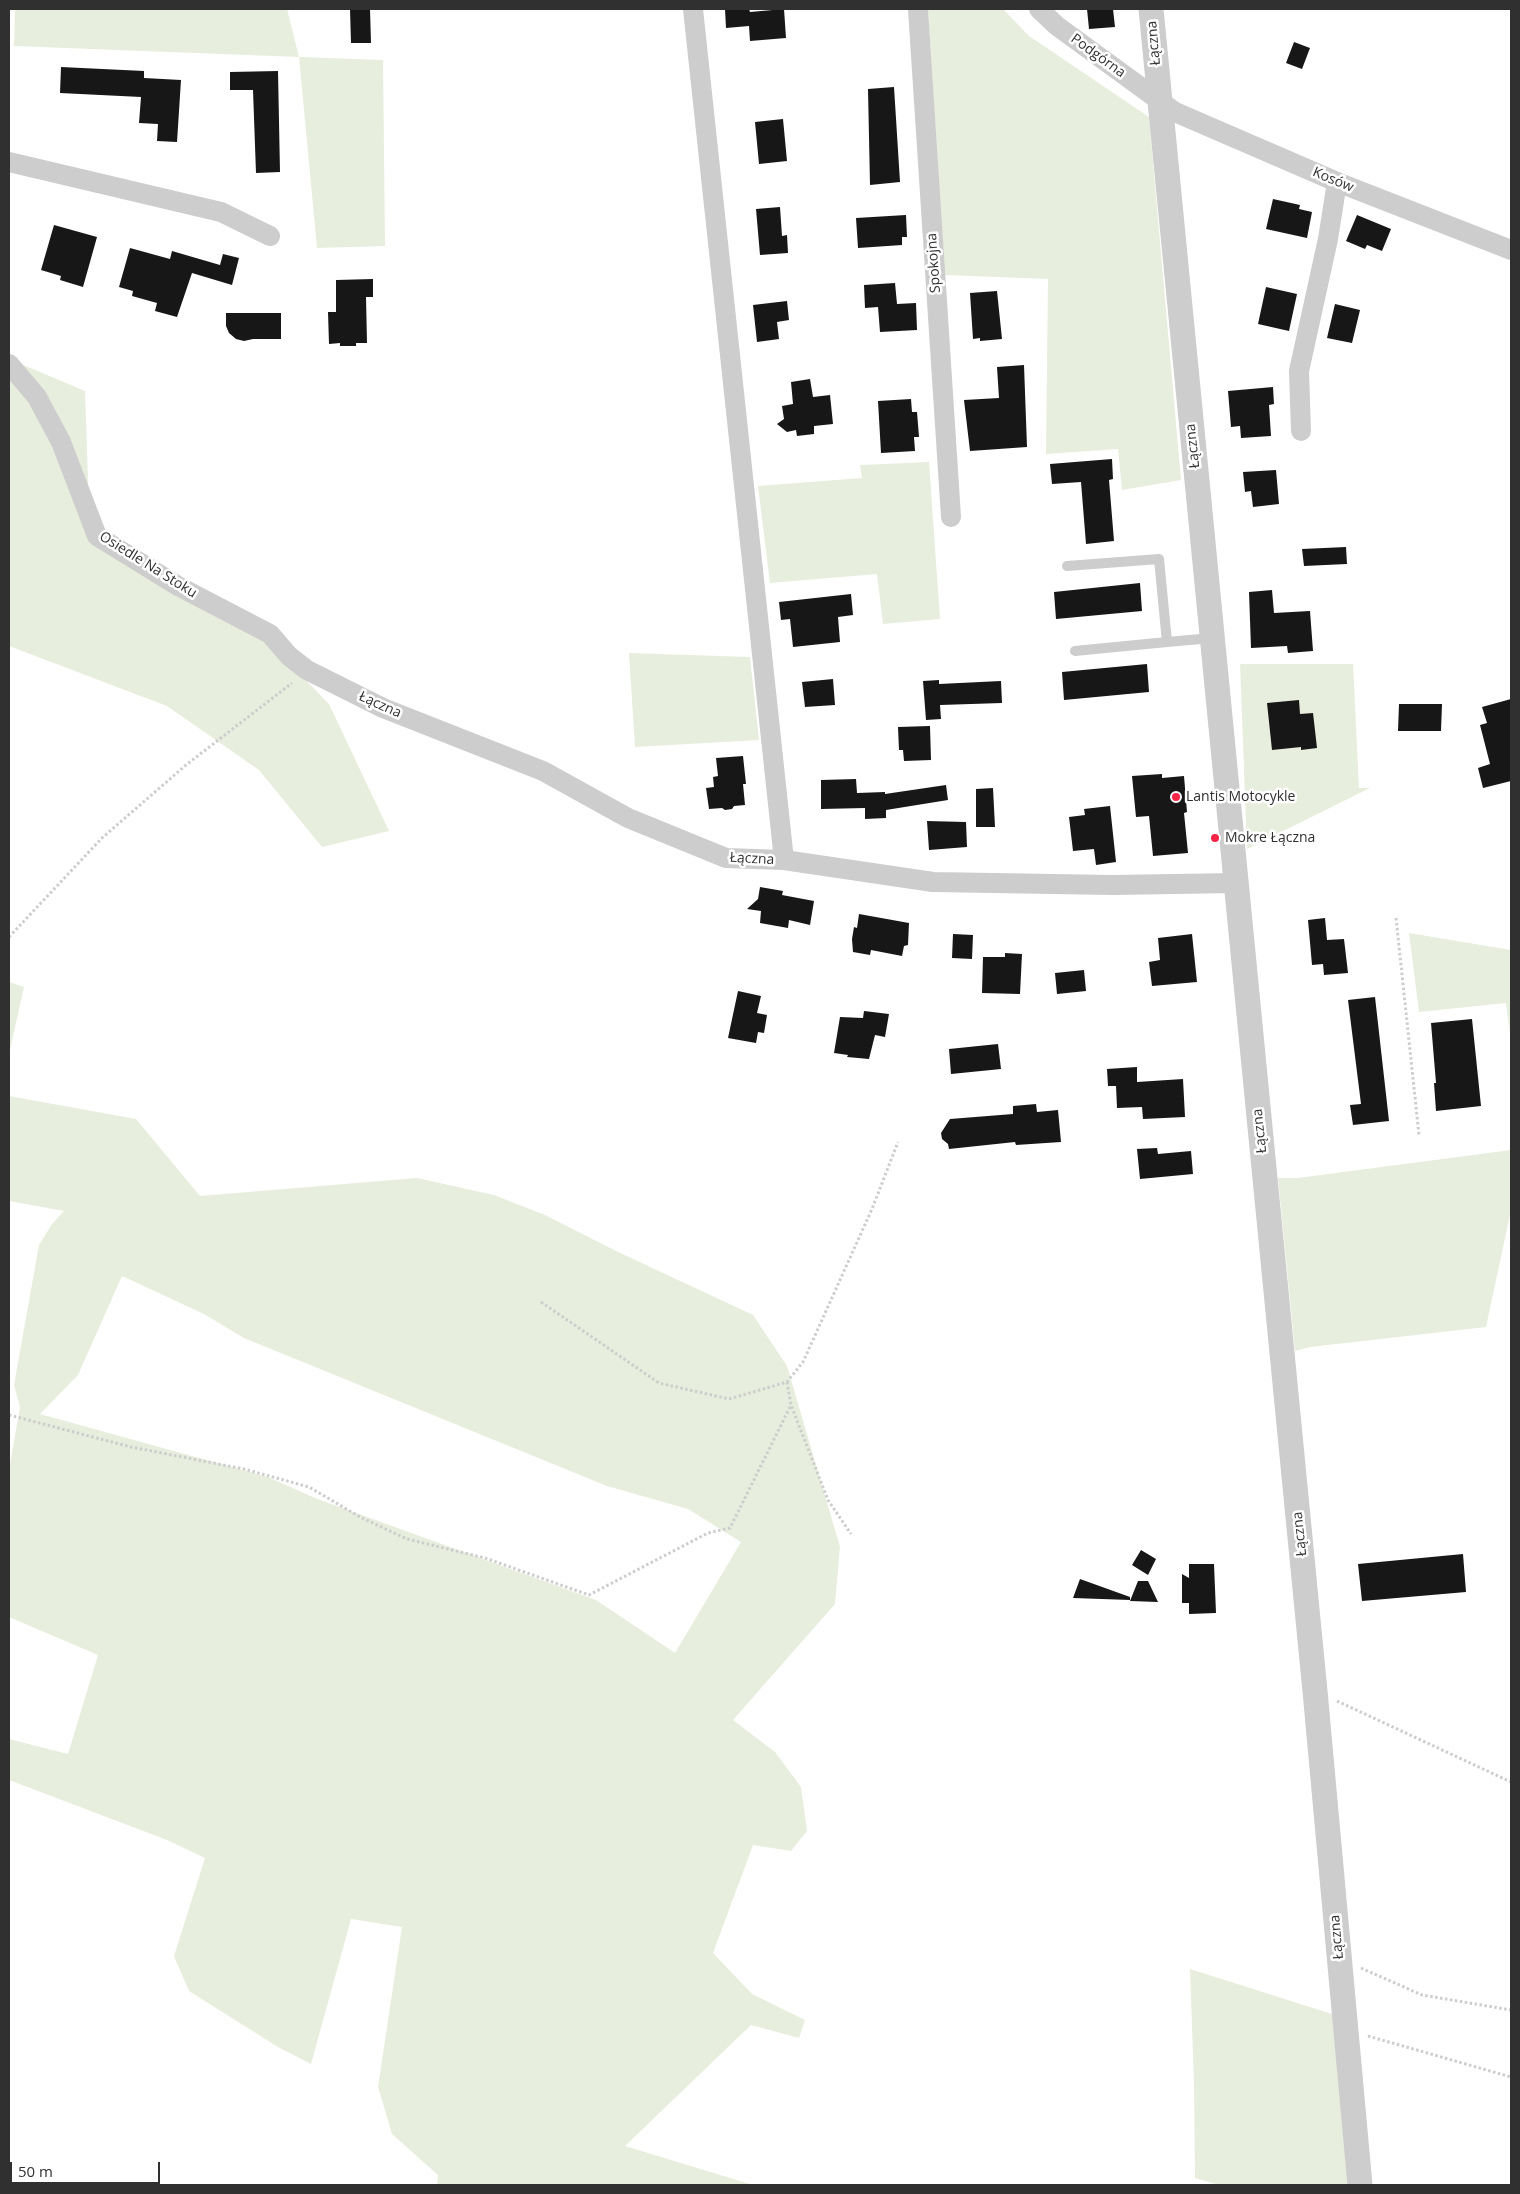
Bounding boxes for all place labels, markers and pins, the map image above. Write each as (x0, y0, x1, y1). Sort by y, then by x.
place label: Lantis Motocykle (1186, 789, 1295, 805)
marker: Lantis Motocykle (1170, 791, 1182, 803)
place label: Mokre Łączna (1225, 830, 1315, 846)
marker: Mokre Łączna (1209, 832, 1221, 844)

